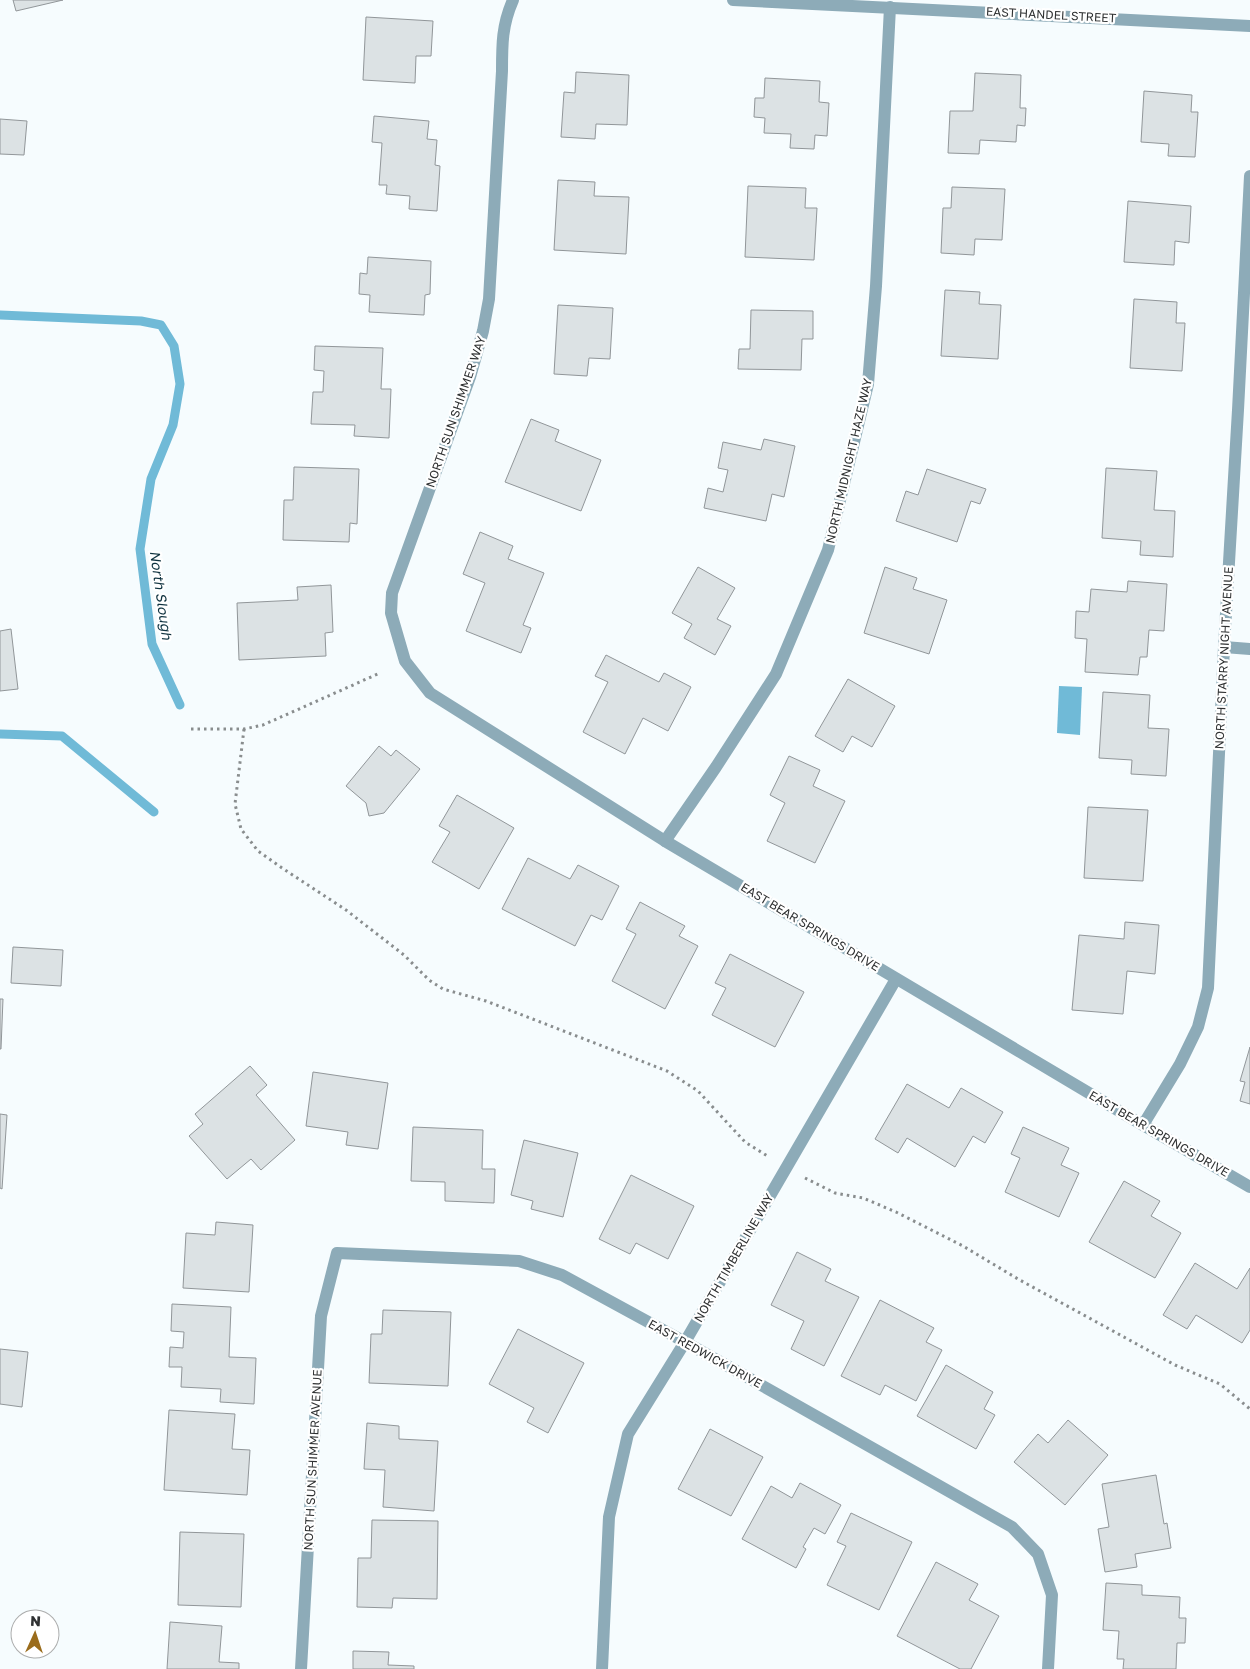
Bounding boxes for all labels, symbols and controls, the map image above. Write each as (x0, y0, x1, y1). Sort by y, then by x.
street label: EAST HANDEL STREET (985, 4, 1117, 25)
street label: NORTH SUN SHIMMER WAY (423, 334, 489, 490)
street label: NORTH MIDNIGHT HAZE WAY (822, 377, 875, 545)
water label: North Slough (147, 549, 176, 642)
street label: NORTH STARRY NIGHT AVENUE (1211, 566, 1236, 750)
street label: EAST BEAR SPRINGS DRIVE (738, 879, 882, 974)
street label: EAST BEAR SPRINGS DRIVE (1087, 1087, 1232, 1180)
street label: NORTH TIMBERLINE WAY (691, 1191, 777, 1325)
street label: EAST REDWICK DRIVE (646, 1316, 765, 1391)
street label: NORTH SUN SHIMMER AVENUE (300, 1369, 325, 1551)
north arrow (10, 1609, 60, 1659)
text: N (30, 1612, 41, 1629)

